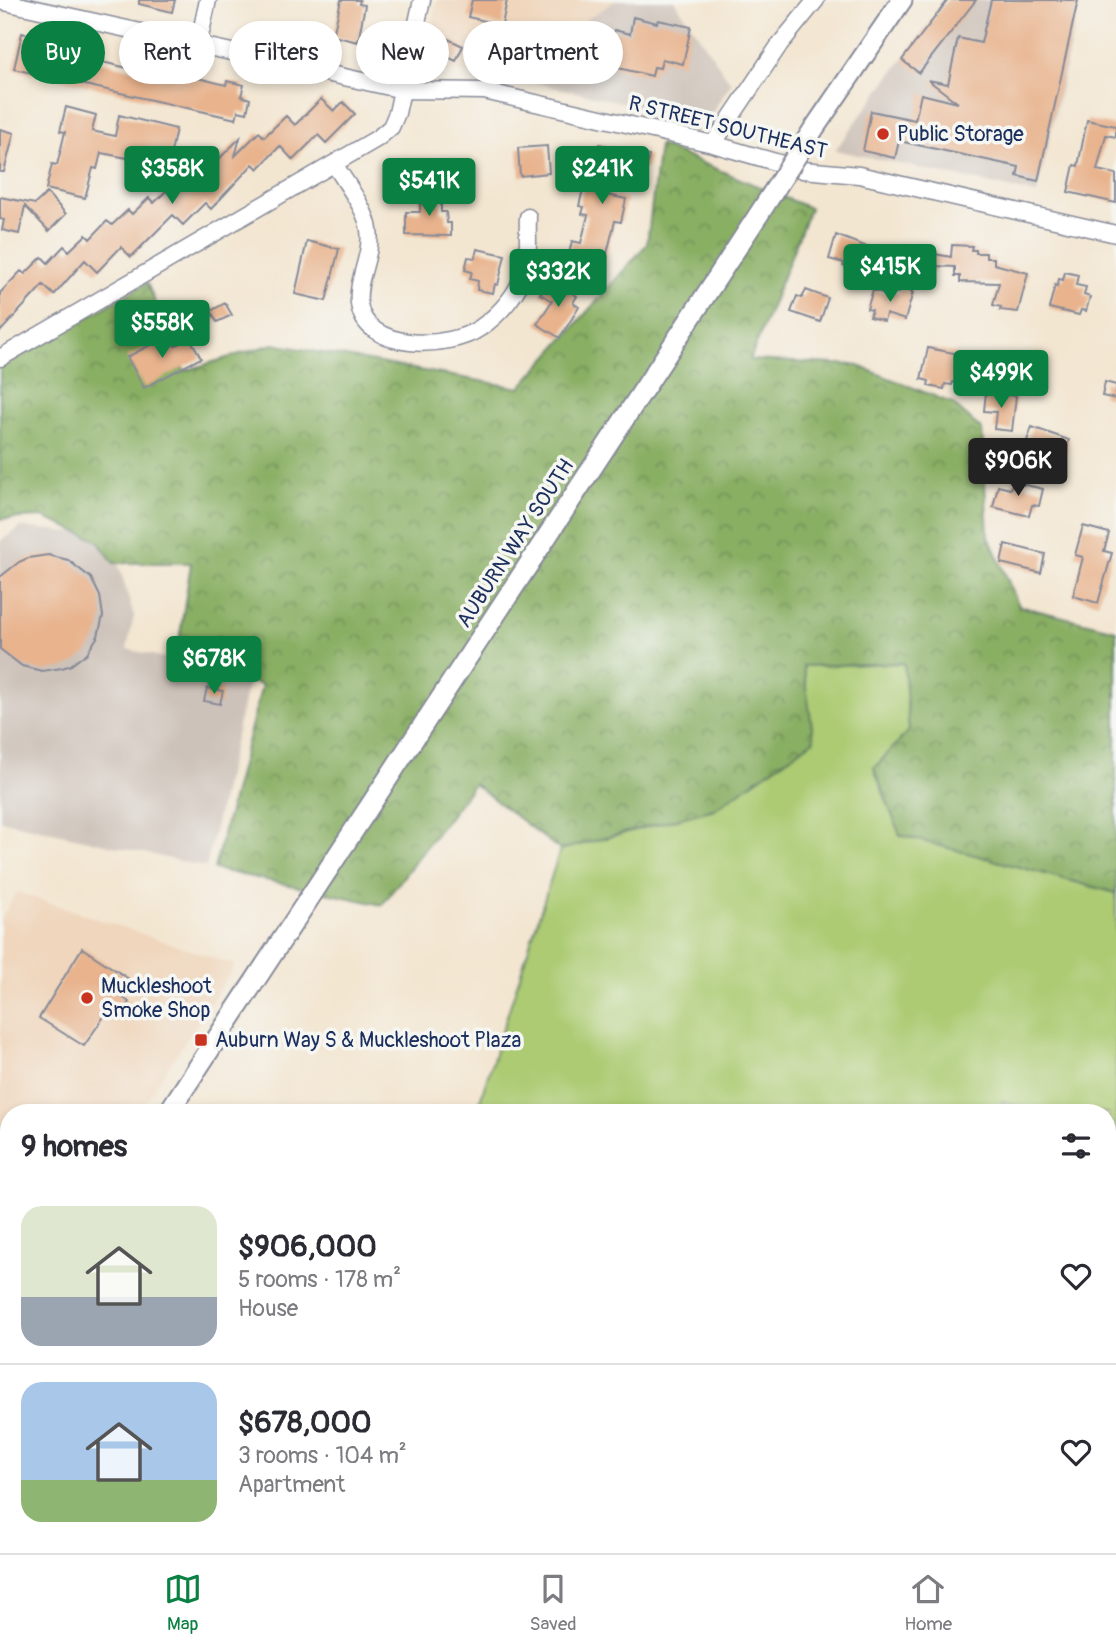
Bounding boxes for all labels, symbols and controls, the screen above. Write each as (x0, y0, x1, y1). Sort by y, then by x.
chip: Buy (21, 21, 105, 84)
chip: Rent (119, 21, 215, 84)
chip: Filters (229, 21, 342, 84)
chip: New (356, 21, 449, 84)
chip: Apartment (463, 21, 623, 84)
street label: R STREET SOUTHEAST (626, 90, 830, 165)
place label: Public Storage (897, 121, 1024, 148)
marker: Public Storage (875, 126, 891, 142)
pin: $358K (123, 146, 221, 206)
pin: $241K (553, 146, 651, 206)
text: $358K (140, 154, 204, 183)
text: $241K (571, 154, 633, 183)
pin: $541K (380, 158, 478, 218)
text: $541K (398, 166, 460, 195)
pin: $415K (841, 244, 939, 304)
pin: $332K (509, 250, 607, 309)
text: $415K (859, 252, 921, 281)
text: $332K (526, 257, 590, 286)
pin: $558K (113, 300, 211, 360)
text: $558K (131, 308, 193, 337)
pin: $499K (952, 350, 1050, 410)
text: $499K (969, 358, 1033, 387)
pin: $906K (969, 438, 1067, 498)
text: $906K (984, 446, 1052, 475)
street label: AUBURN WAY SOUTH (451, 454, 580, 633)
pin: $678K (165, 636, 263, 696)
text: $678K (182, 644, 246, 673)
place label: Muckleshoot Smoke Shop (101, 973, 212, 1024)
marker: Muckleshoot Smoke Shop (79, 990, 95, 1006)
place label: Auburn Way S & Muckleshoot Plaza (215, 1027, 521, 1054)
marker: Auburn Way S & Muckleshoot Plaza (193, 1032, 209, 1048)
icon: filters (1057, 1127, 1095, 1165)
text: 9 homes (21, 1128, 127, 1165)
text: $906,000 (238, 1228, 377, 1265)
icon: home (77, 1234, 161, 1318)
icon: heart (1057, 1257, 1095, 1295)
text: 5 rooms · 178 m² (238, 1265, 401, 1294)
text: House (238, 1294, 298, 1323)
text: $678,000 (238, 1404, 372, 1441)
icon: home (77, 1410, 161, 1494)
icon: heart (1057, 1433, 1095, 1471)
text: 3 rooms · 104 m² (238, 1441, 407, 1470)
text: Apartment (238, 1470, 345, 1499)
tab: Map (164, 1570, 202, 1636)
tab: Saved (529, 1570, 577, 1636)
tab: Home (904, 1570, 952, 1636)

